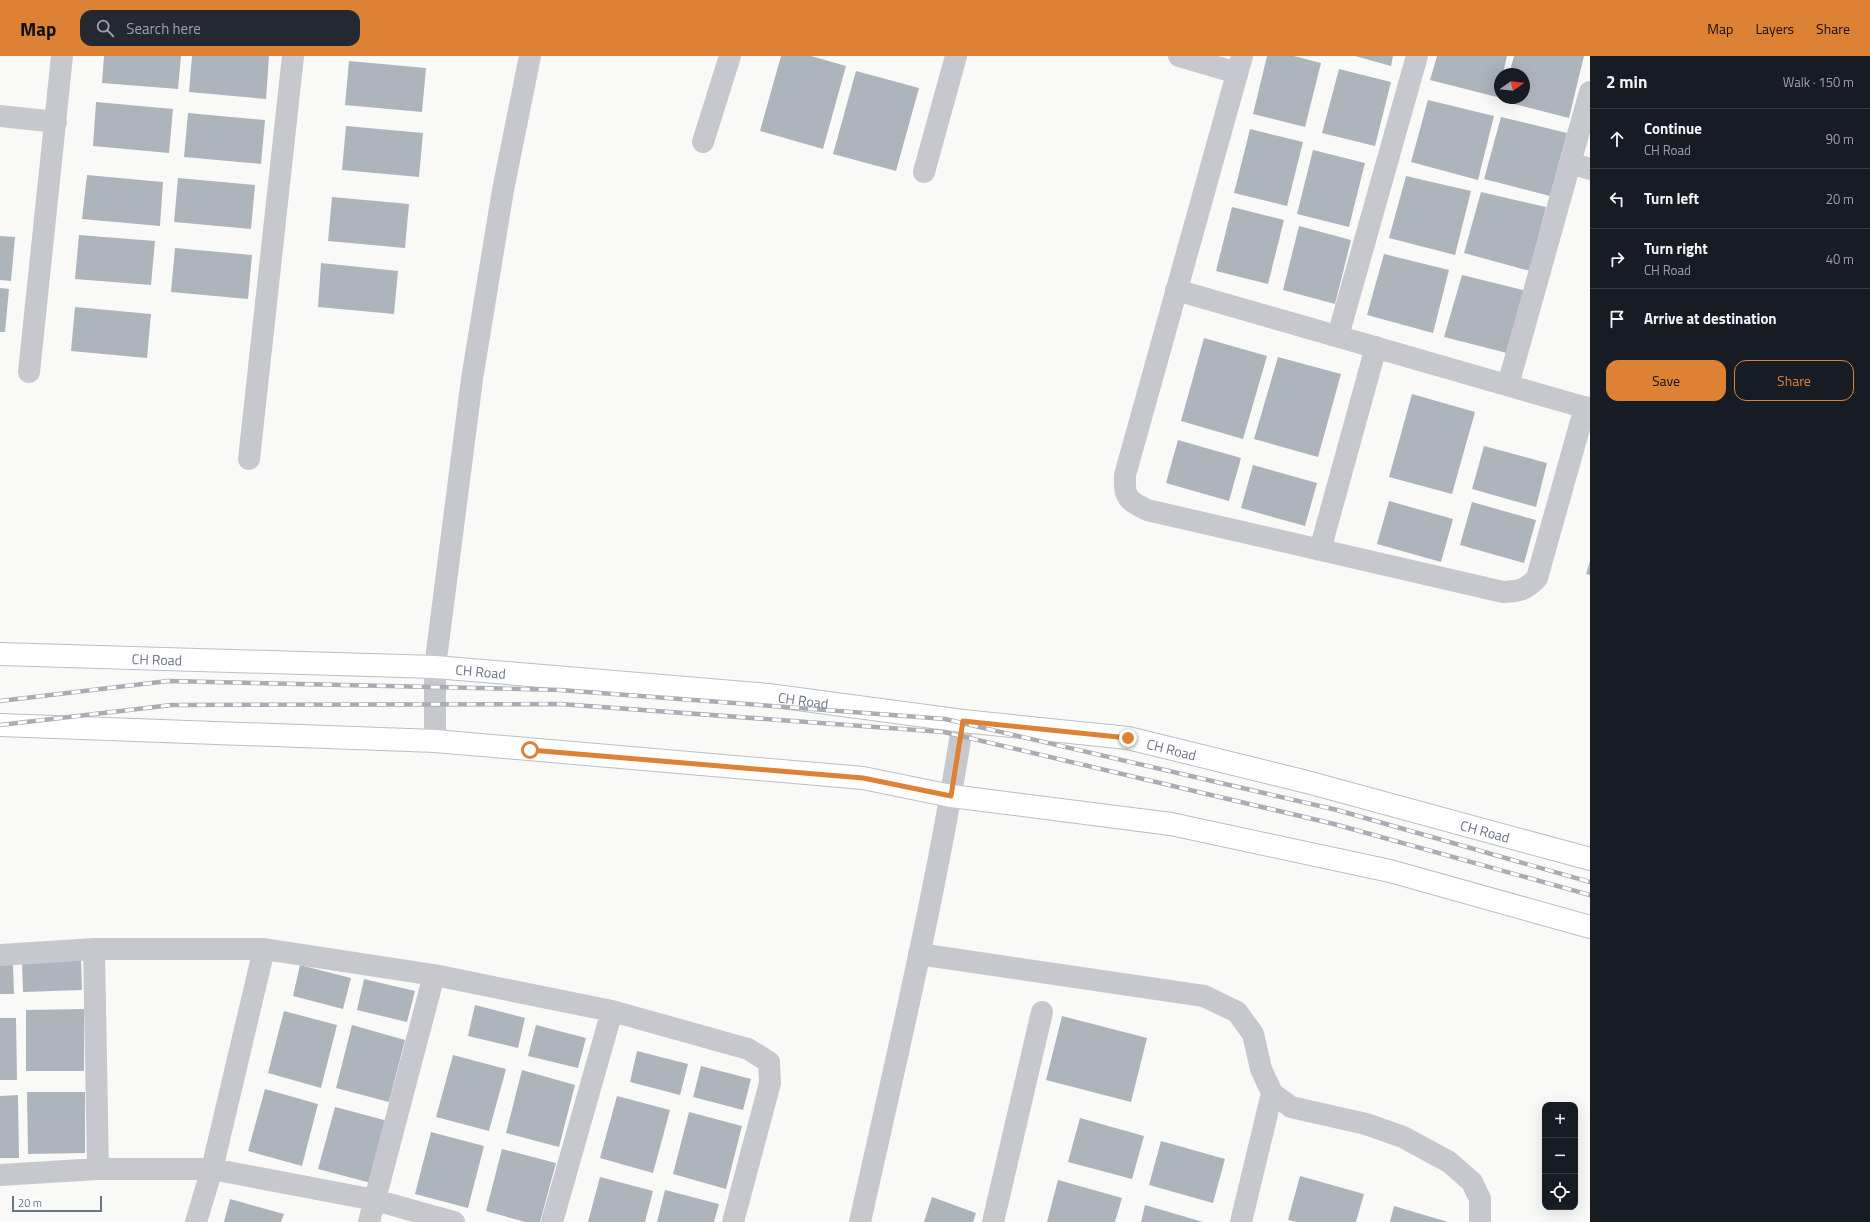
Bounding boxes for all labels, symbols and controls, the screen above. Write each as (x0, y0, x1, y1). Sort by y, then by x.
search box (80, 10, 360, 46)
text: Map (20, 14, 56, 43)
icon: search (94, 17, 116, 39)
text: Search here (126, 17, 201, 40)
text: Map (1707, 18, 1733, 39)
text: Layers (1755, 18, 1794, 39)
text: Share (1816, 18, 1850, 39)
north arrow (1494, 68, 1530, 104)
text: 2 min (1606, 69, 1647, 95)
text: Walk · 150 m (1783, 72, 1854, 92)
text: Continue (1644, 117, 1702, 140)
icon: ahead (1606, 128, 1628, 150)
text: 90 m (1826, 129, 1854, 149)
text: CH Road (1644, 140, 1691, 160)
text: Turn left (1644, 187, 1699, 210)
icon: left (1606, 188, 1628, 210)
text: 20 m (1826, 189, 1854, 209)
text: Turn right (1644, 237, 1708, 260)
icon: right (1606, 248, 1628, 270)
text: 40 m (1826, 249, 1854, 269)
text: CH Road (1644, 260, 1691, 280)
text: Arrive at destination (1644, 307, 1777, 330)
icon: arrive (1606, 308, 1628, 330)
button: Save (1606, 360, 1726, 401)
button: Share (1734, 360, 1854, 401)
street label: CH Road (131, 647, 182, 670)
street label: CH Road (455, 658, 507, 683)
street label: CH Road (777, 686, 830, 713)
route end (1119, 729, 1137, 747)
street label: CH Road (1145, 733, 1199, 765)
route start (521, 741, 539, 759)
street label: CH Road (1458, 814, 1512, 847)
map controls (1542, 1102, 1578, 1210)
button: + (1542, 1102, 1578, 1138)
button: − (1542, 1138, 1578, 1174)
button: locate (1542, 1174, 1578, 1210)
scale bar (12, 1194, 102, 1213)
text: 20 m (18, 1195, 42, 1211)

